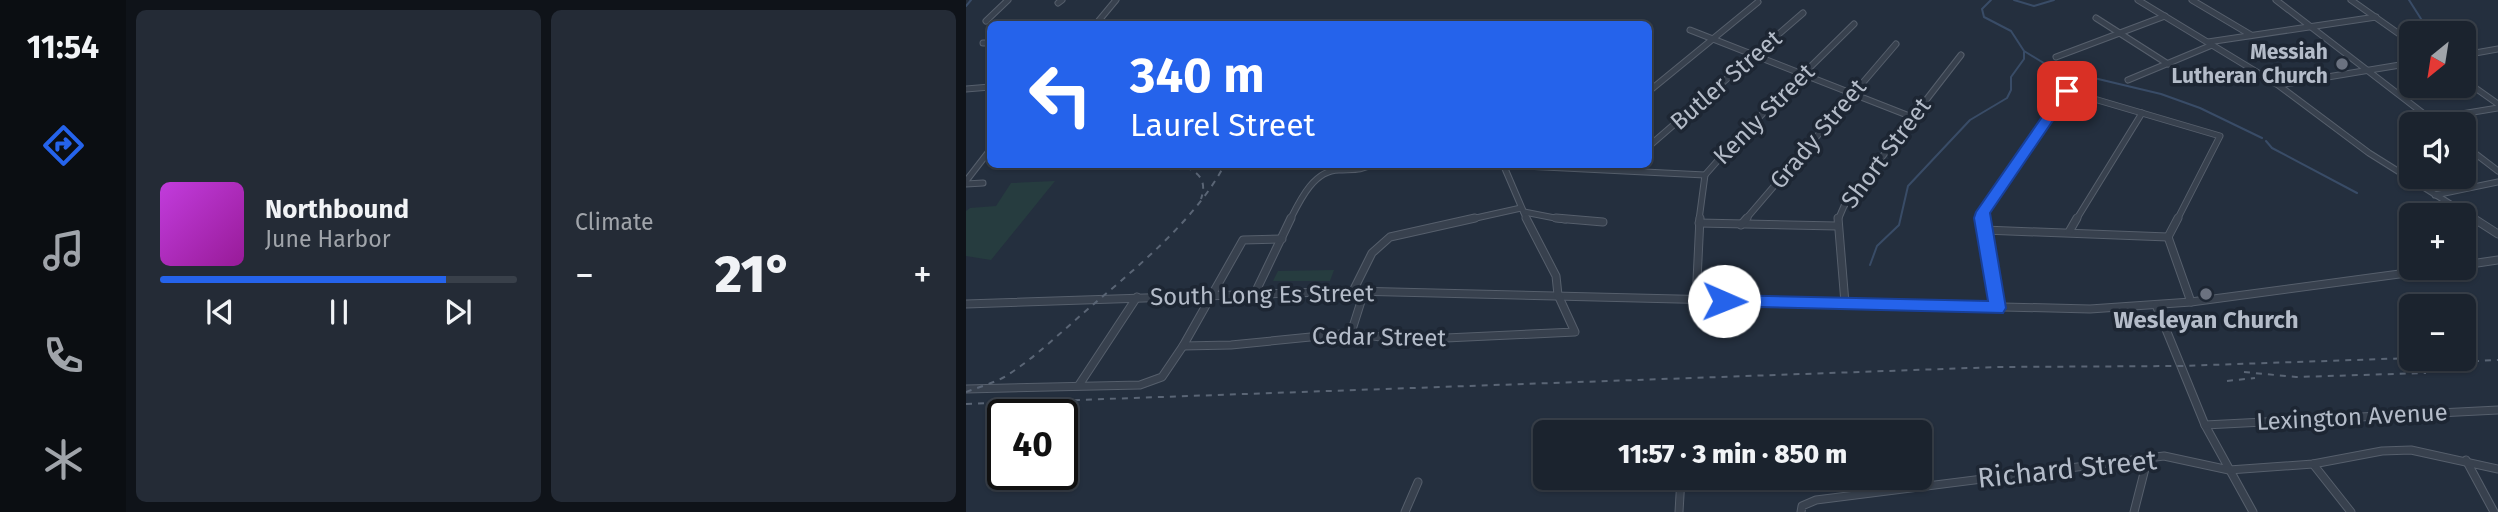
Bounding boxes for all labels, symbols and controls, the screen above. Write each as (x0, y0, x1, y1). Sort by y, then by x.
north arrow (2399, 21, 2476, 98)
map controls (2399, 21, 2476, 371)
street label: Butler Street (1665, 24, 1787, 136)
text: 11:54 (27, 28, 99, 66)
place label: Messiah Lutheran Church (2171, 39, 2328, 89)
text: 340 m (1130, 46, 1265, 105)
icon: left (1015, 49, 1106, 140)
marker: Messiah Lutheran Church (2334, 56, 2350, 72)
street label: Kenly Street (1708, 58, 1820, 170)
pin (2037, 61, 2097, 121)
icon: arrive (2048, 72, 2086, 110)
street label: Grady Street (1764, 73, 1872, 194)
street label: Short Street (1836, 92, 1937, 214)
text: Laurel Street (1130, 106, 1315, 144)
button: sound (2399, 112, 2476, 189)
icon: directions (39, 121, 88, 170)
text: Northbound (265, 194, 409, 225)
button: + (2399, 203, 2476, 280)
text: Climate (575, 208, 654, 236)
text: June Harbor (265, 225, 391, 253)
icon: music (39, 226, 88, 275)
text: 21° (715, 243, 792, 306)
text: − (575, 252, 594, 298)
text: + (913, 252, 932, 298)
position arrow (1687, 264, 1761, 338)
street label: South Long Es Street (1150, 279, 1374, 311)
marker: Wesleyan Church (2198, 286, 2214, 302)
icon: previous (201, 293, 239, 331)
icon: pause (320, 293, 358, 331)
icon: next (439, 293, 477, 331)
button: − (2399, 294, 2476, 371)
place label: Wesleyan Church (2114, 306, 2298, 334)
street label: Cedar Street (1312, 322, 1447, 352)
icon: phone (39, 331, 88, 380)
street label: Lexington Avenue (2256, 398, 2448, 436)
speed limit sign: 40 (987, 399, 1078, 490)
icon: climate (39, 435, 88, 484)
text: 11:57 · 3 min · 850 m (1618, 439, 1847, 470)
street label: Richard Street (1976, 443, 2159, 495)

